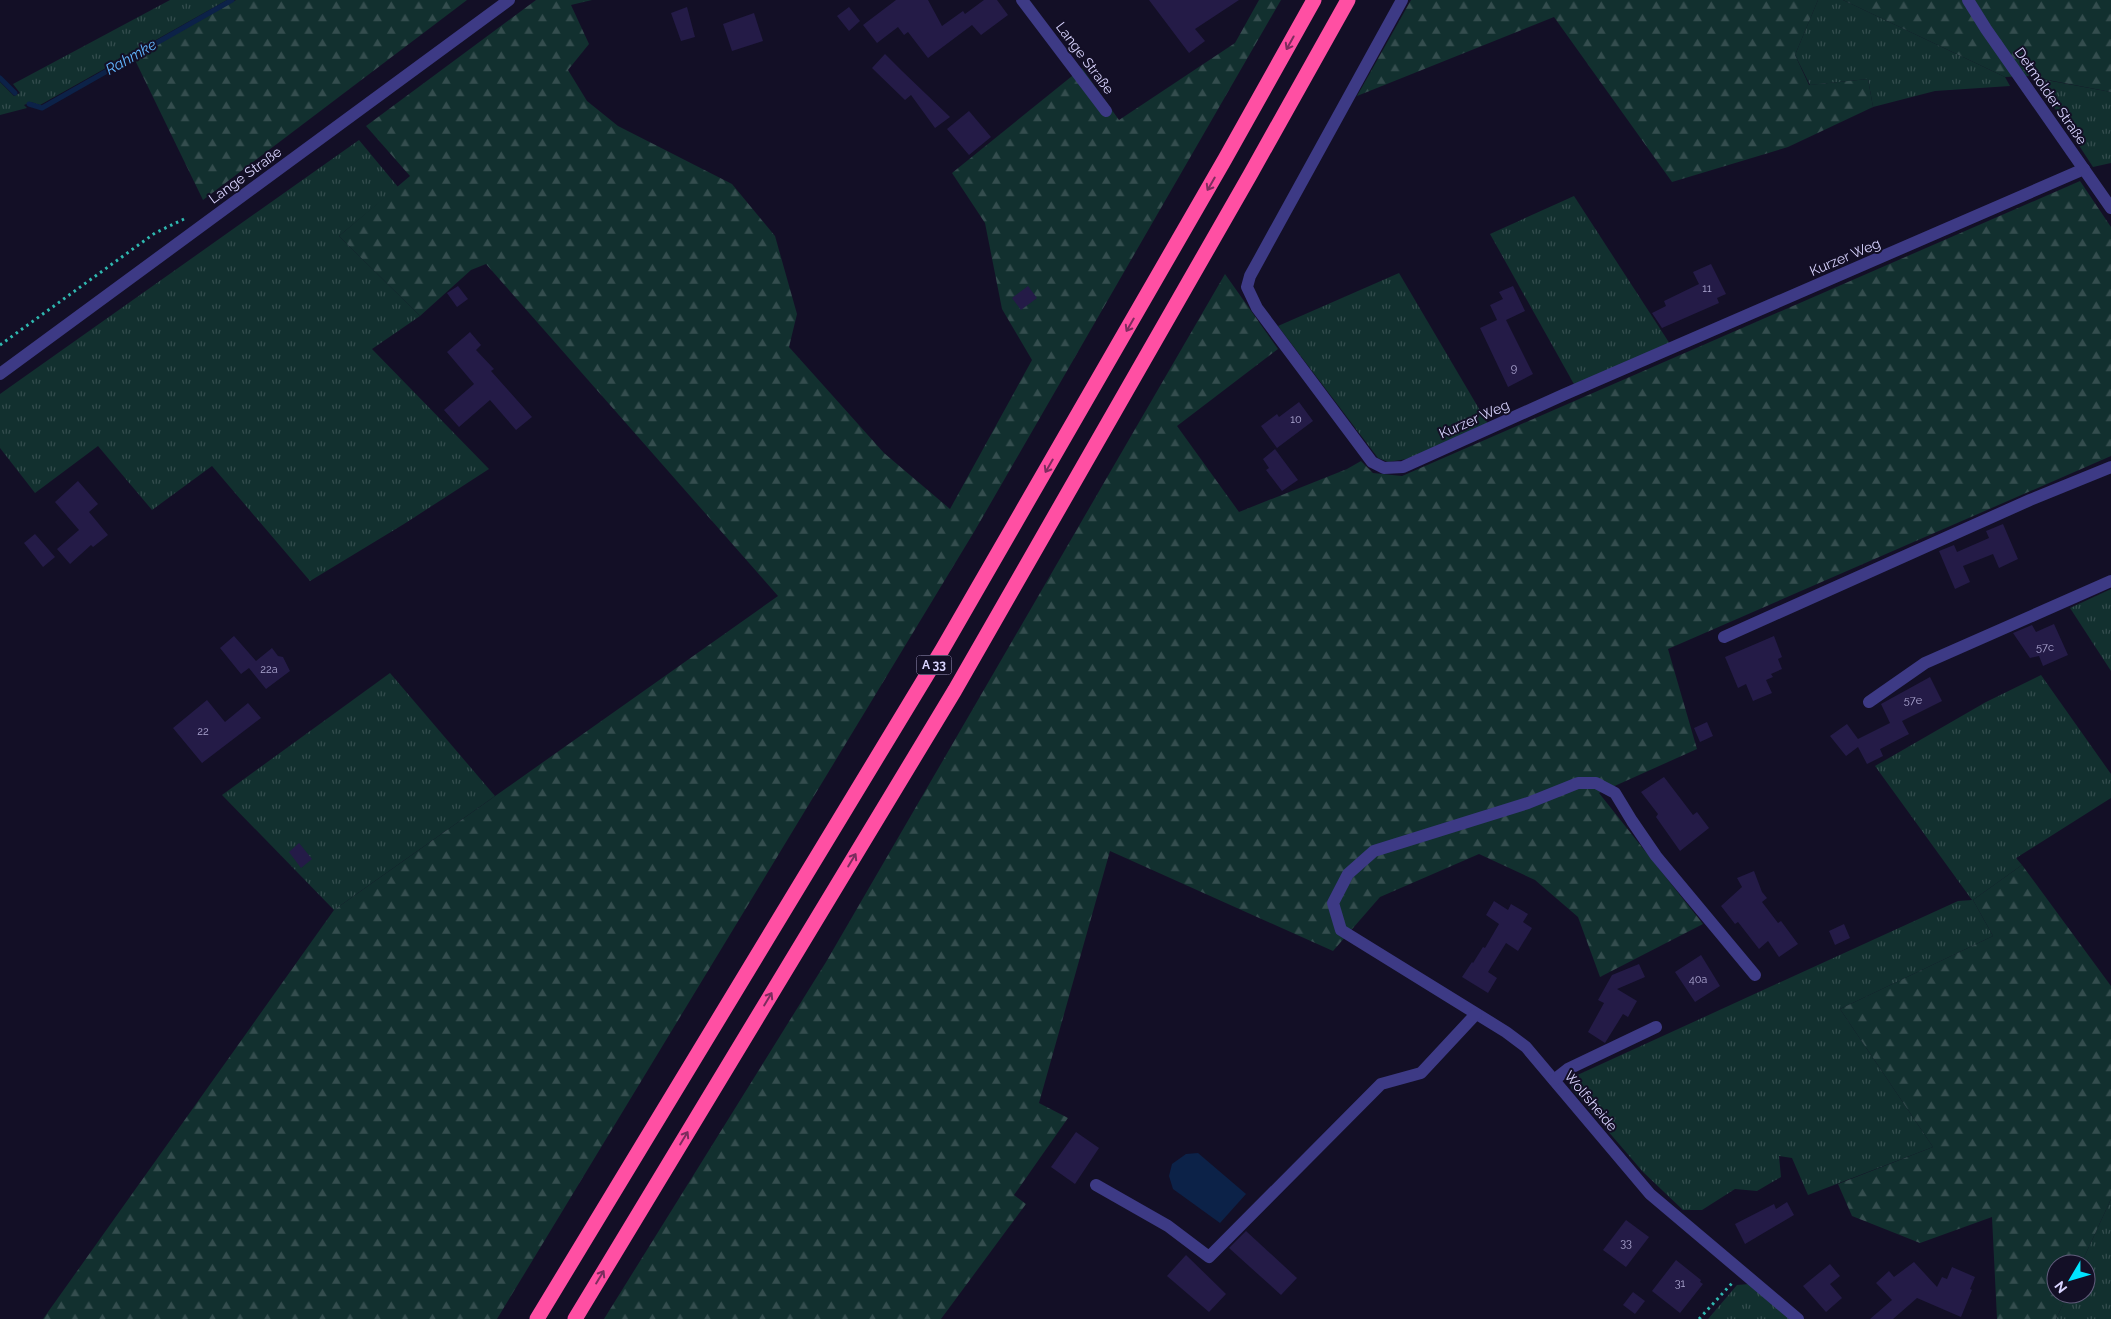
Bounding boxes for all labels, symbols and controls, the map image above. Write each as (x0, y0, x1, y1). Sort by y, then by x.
street label: Lange Straße (1053, 19, 1117, 97)
water label: Rahmke (102, 35, 160, 79)
one-way arrow (1285, 35, 1295, 50)
street label: Detmolder Straße (2012, 45, 2090, 147)
street label: Lange Straße (206, 143, 284, 207)
one-way arrow (1205, 177, 1215, 191)
street label: Kurzer Weg (1807, 235, 1883, 279)
house number: 11 (1702, 282, 1712, 295)
one-way arrow (1124, 318, 1134, 332)
house number: 9 (1511, 362, 1517, 375)
street label: Kurzer Weg (1436, 396, 1512, 442)
house number: 10 (1290, 413, 1302, 426)
one-way arrow (1043, 459, 1053, 473)
house number: 57c (2036, 641, 2054, 654)
road number: A 33 (916, 656, 952, 674)
house number: 22a (260, 663, 278, 676)
house number: 57e (1904, 694, 1923, 707)
house number: 22 (197, 725, 209, 738)
one-way arrow (848, 854, 858, 868)
house number: 40a (1689, 973, 1707, 986)
one-way arrow (764, 993, 774, 1007)
street label: Wolfsheide (1561, 1068, 1621, 1134)
one-way arrow (680, 1132, 690, 1146)
house number: 33 (1620, 1237, 1632, 1250)
north arrow (2046, 1254, 2096, 1304)
one-way arrow (595, 1271, 605, 1285)
house number: 31 (1675, 1277, 1686, 1290)
text: N (2051, 1278, 2070, 1296)

